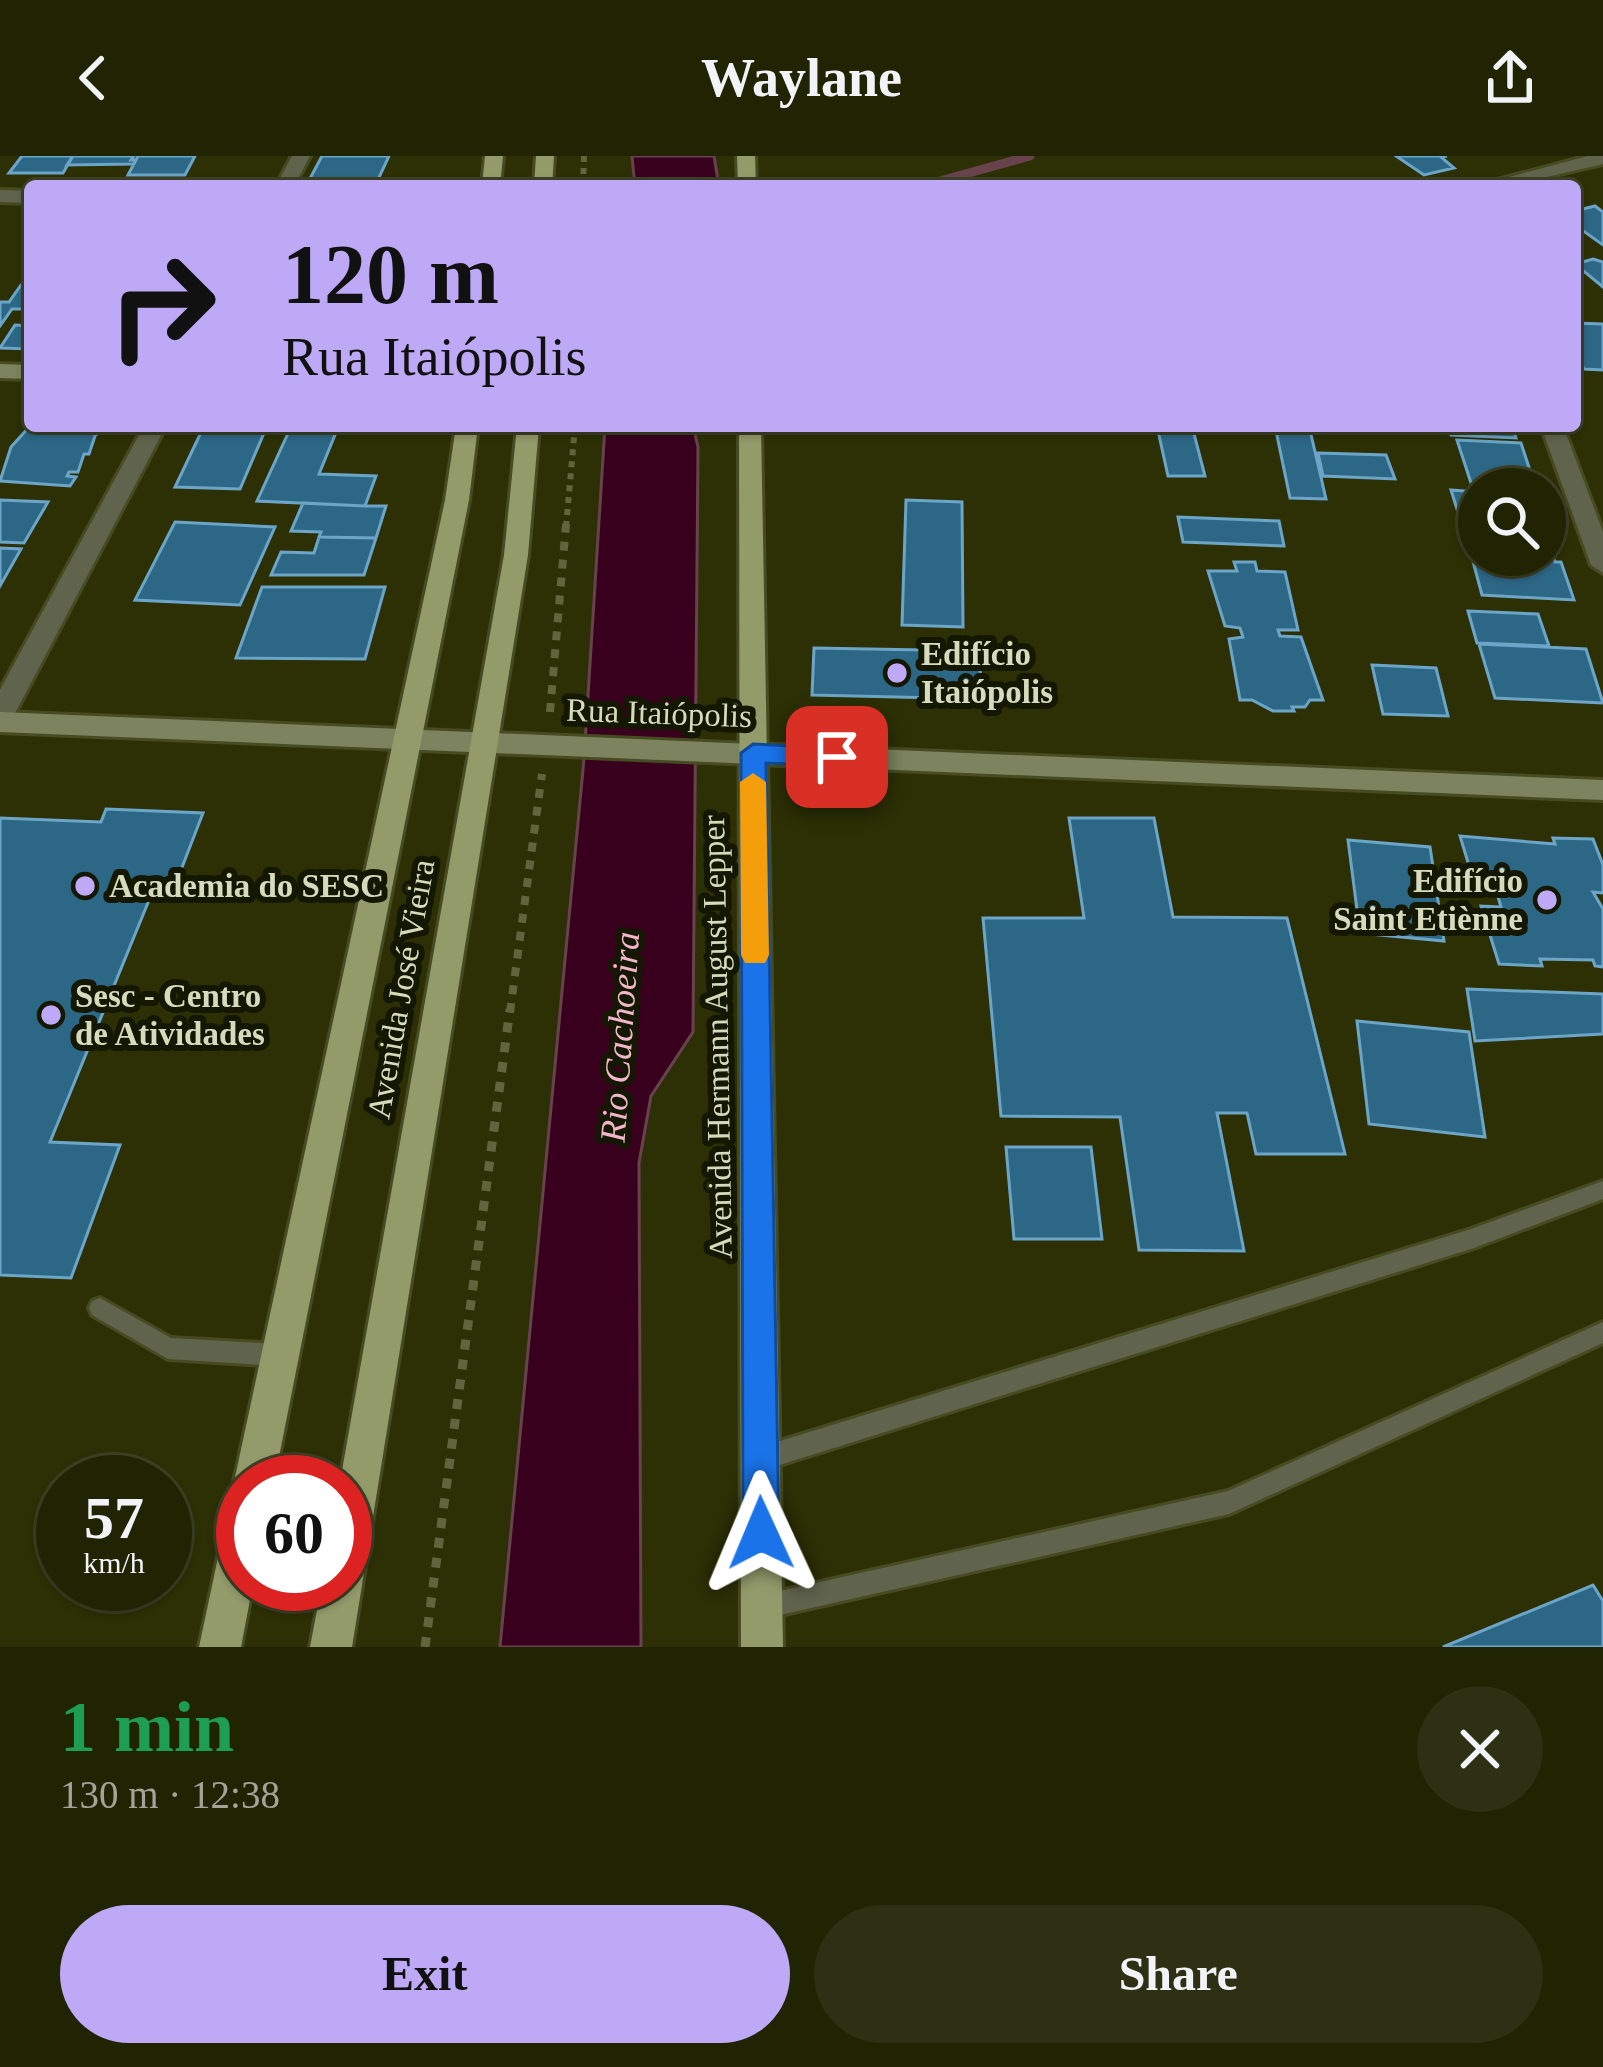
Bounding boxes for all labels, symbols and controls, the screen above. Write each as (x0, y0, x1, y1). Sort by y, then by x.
icon: back (60, 45, 126, 111)
icon: share (1477, 45, 1543, 111)
text: Waylane (701, 48, 902, 108)
icon: right (84, 228, 240, 384)
text: 120 m (282, 228, 499, 321)
text: Rua Itaiópolis (282, 327, 586, 387)
map controls (1458, 468, 1566, 576)
button: search (1458, 468, 1566, 576)
place label: Edifício Itaiópolis (921, 636, 1053, 710)
marker: Edifício Itaiópolis (884, 660, 910, 686)
street label: Rua Itaiópolis (565, 692, 753, 734)
pin (786, 706, 888, 808)
icon: arrive (804, 724, 870, 790)
street label: Avenida Hermann August Lepper (695, 815, 739, 1259)
street label: Avenida José Vieira (360, 856, 442, 1121)
place label: Edifício Saint Etiènne (1333, 863, 1523, 937)
place label: Academia do SESC (109, 868, 384, 904)
marker: Academia do SESC (72, 873, 98, 899)
marker: Edifício Saint Etiènne (1534, 887, 1560, 913)
water label: Rio Cachoeira (593, 930, 647, 1145)
place label: Sesc - Centro de Atividades (75, 978, 265, 1052)
marker: Sesc - Centro de Atividades (38, 1002, 64, 1028)
speed limit sign: 60 (216, 1455, 372, 1611)
position arrow (698, 1470, 824, 1596)
text: 57 (84, 1485, 144, 1551)
text: km/h (83, 1546, 145, 1579)
button: close (1417, 1686, 1543, 1812)
text: 1 min (60, 1687, 234, 1767)
text: 130 m · 12:38 (60, 1773, 280, 1816)
button: Exit (60, 1905, 790, 2043)
button: Share (814, 1905, 1543, 2043)

